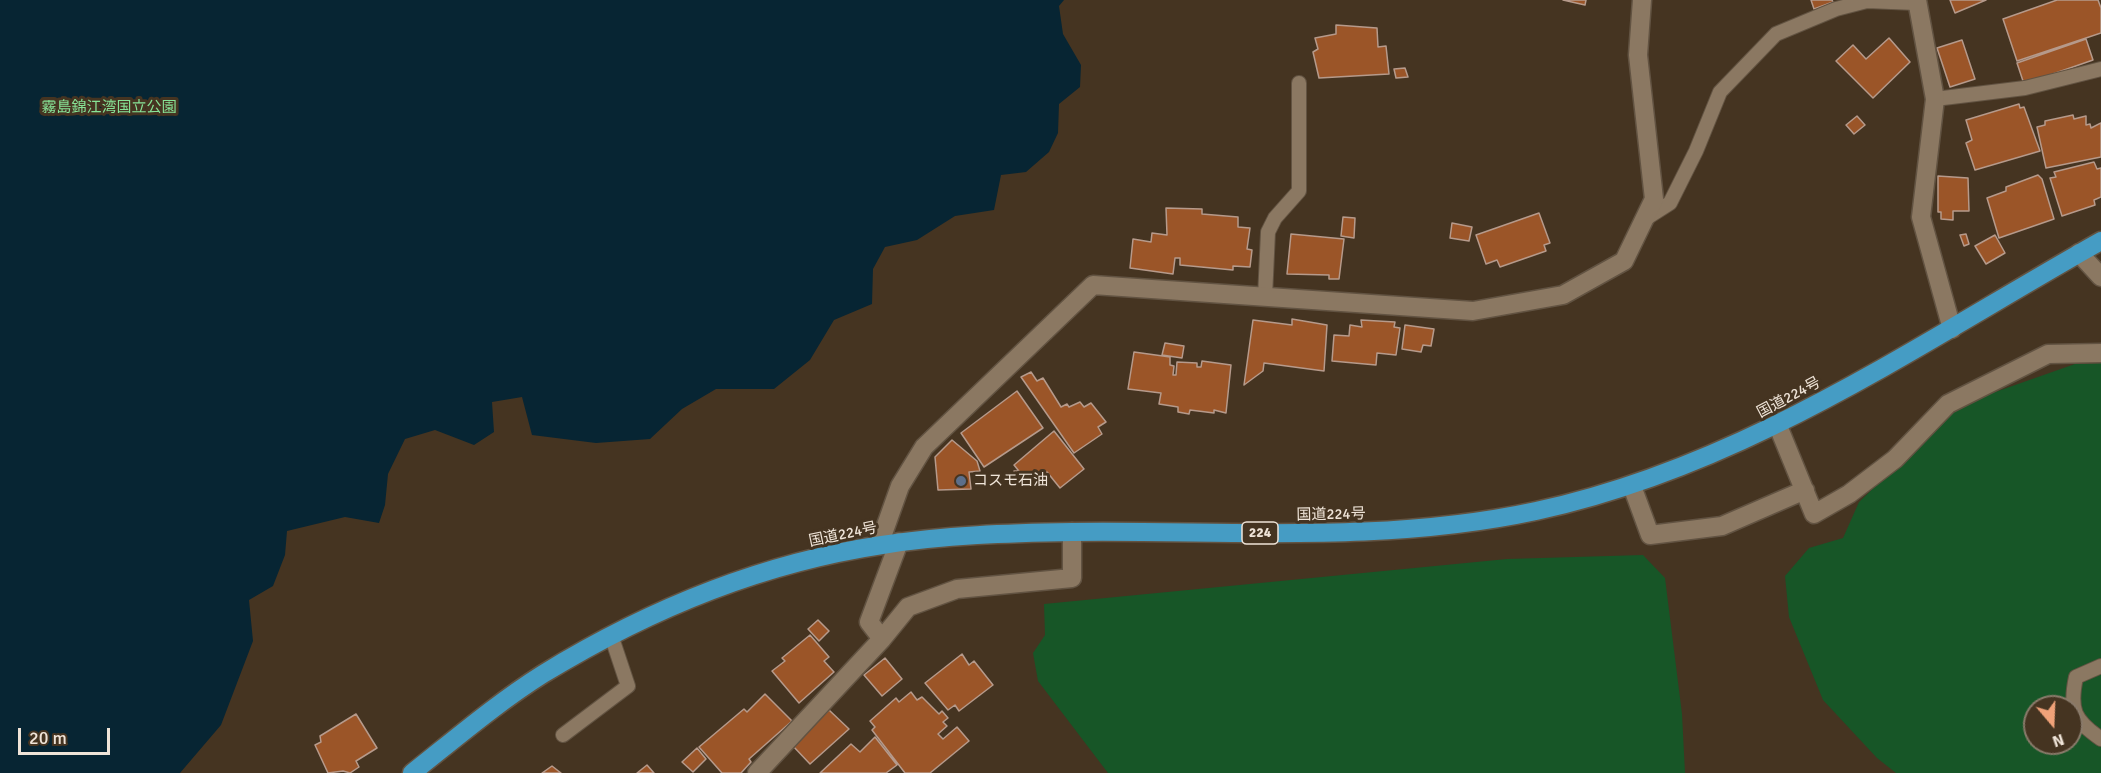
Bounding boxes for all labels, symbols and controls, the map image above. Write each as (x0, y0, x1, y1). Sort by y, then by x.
park label: 霧島錦江湾国立公園 (42, 99, 176, 117)
street label: 国道224号 (1754, 374, 1824, 422)
place label: コスモ石油 (973, 472, 1048, 490)
marker: コスモ石油 (954, 474, 968, 488)
street label: 国道224号 (1296, 505, 1366, 525)
street label: 国道224号 (807, 519, 879, 551)
road number: 224 (1242, 522, 1278, 544)
north arrow (2023, 695, 2083, 755)
scale bar (21, 716, 112, 754)
text: 20 m (29, 727, 67, 749)
text: N (2050, 729, 2067, 751)

